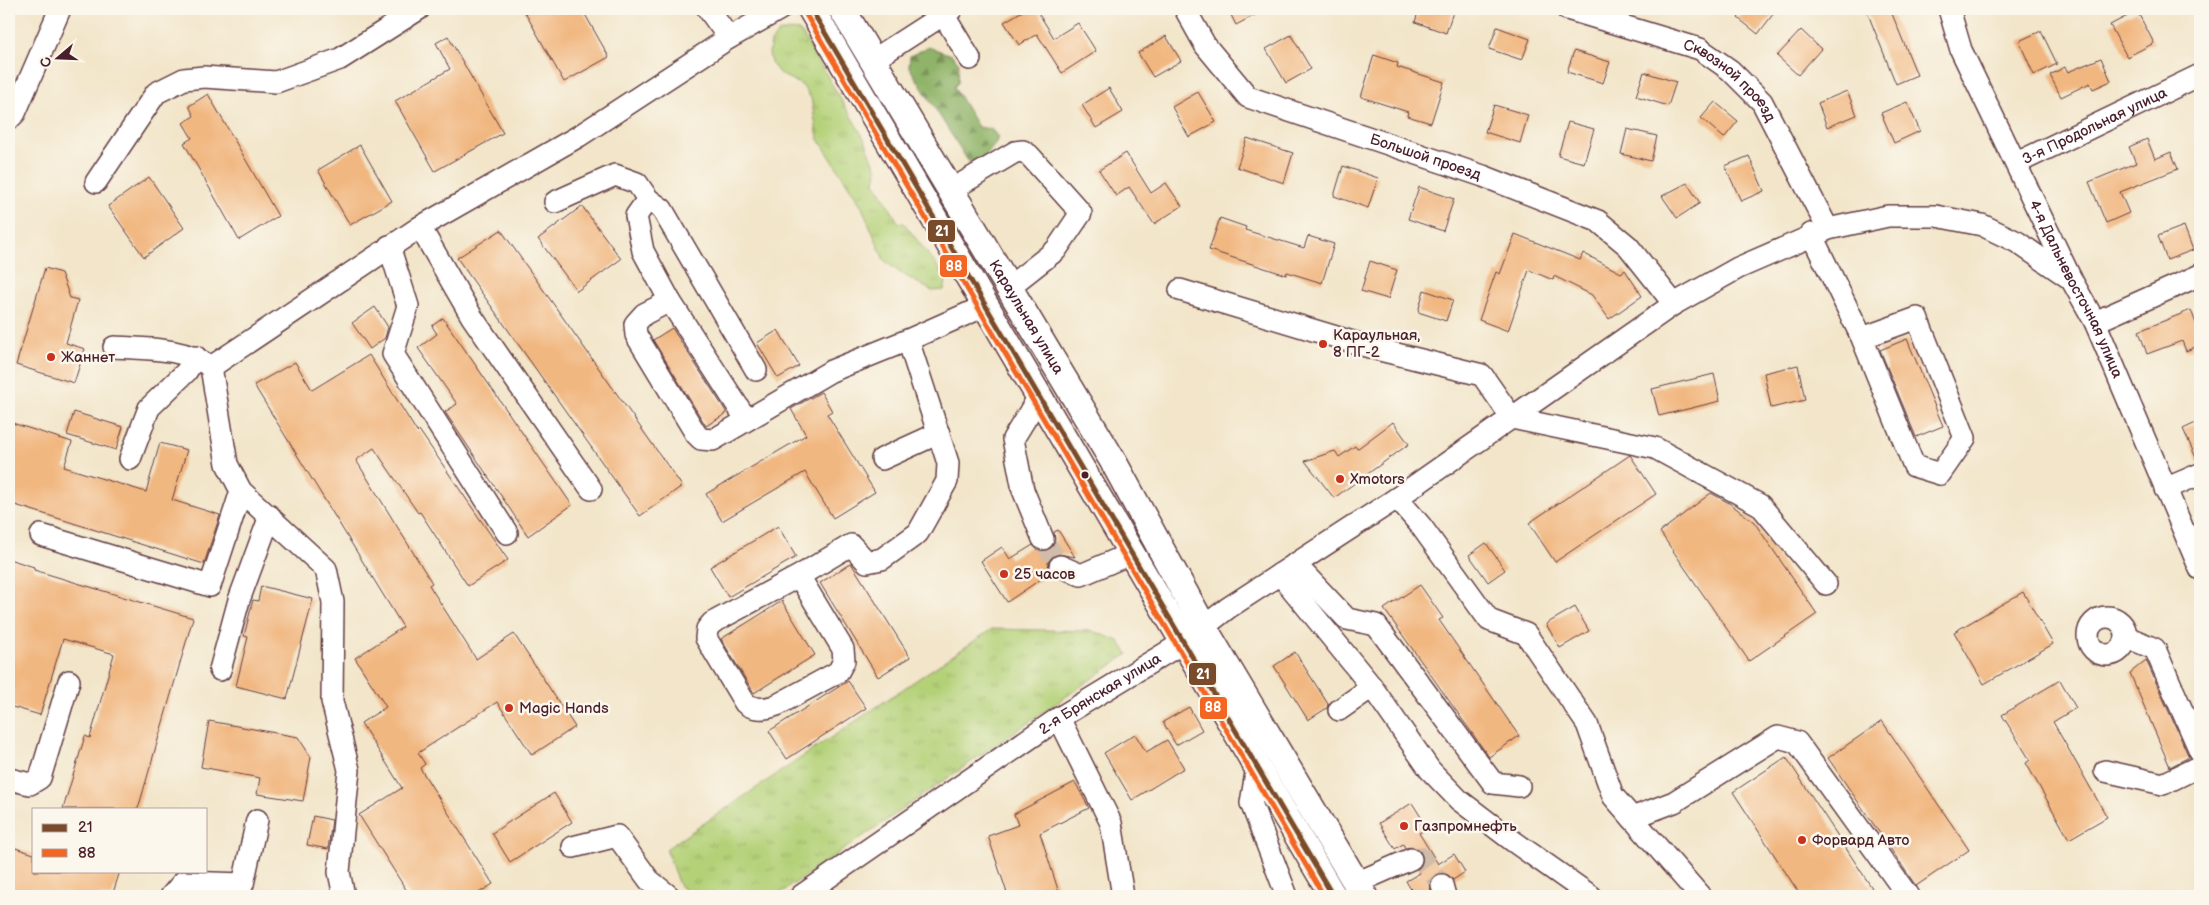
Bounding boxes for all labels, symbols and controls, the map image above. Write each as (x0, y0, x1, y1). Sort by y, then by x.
north arrow (32, 32, 82, 82)
street label: Сквозной проезд (1681, 36, 1780, 125)
text: С (36, 54, 56, 69)
street label: 3-я Продольная улица (2019, 83, 2170, 169)
street label: Большой проезд (1367, 130, 1483, 185)
street label: 4-я Дальневосточная улица (2024, 197, 2127, 381)
line badge: 21 (927, 219, 956, 243)
text: 21 (935, 223, 949, 240)
line badge: 88 (939, 254, 968, 278)
street label: Караульная улица (985, 256, 1068, 378)
text: 88 (946, 258, 962, 275)
place label: Караульная, 8 ПГ-2 (1333, 326, 1420, 362)
marker: Караульная, 8 ПГ-2 (1317, 338, 1329, 350)
place label: Жаннет (61, 348, 115, 367)
marker: Жаннет (45, 351, 57, 363)
unlabelled marker (1080, 470, 1090, 480)
place label: Xmotors (1349, 470, 1405, 489)
marker: Xmotors (1334, 473, 1346, 485)
place label: 25 часов (1014, 565, 1075, 584)
marker: 25 часов (998, 568, 1010, 580)
street label: 2-я Брянская улица (1035, 649, 1165, 739)
line badge: 21 (1188, 662, 1217, 686)
text: 21 (1196, 666, 1210, 683)
line badge: 88 (1199, 696, 1228, 720)
place label: Magic Hands (519, 699, 609, 718)
text: 88 (1205, 699, 1221, 716)
marker: Magic Hands (503, 702, 515, 714)
legend (32, 808, 208, 872)
place label: Газпромнефть (1414, 817, 1517, 836)
text: 21 (78, 818, 92, 837)
marker: Газпромнефть (1398, 820, 1410, 832)
place label: Форвард Авто (1812, 831, 1909, 850)
marker: Форвард Авто (1796, 834, 1808, 846)
text: 88 (78, 844, 96, 863)

